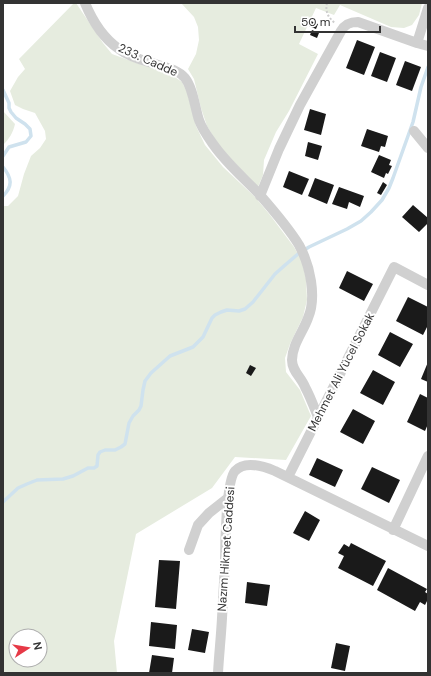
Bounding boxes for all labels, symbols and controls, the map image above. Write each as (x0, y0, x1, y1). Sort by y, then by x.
scale bar (295, 8, 380, 34)
text: 50 m (301, 14, 330, 30)
street label: 233. Cadde (116, 40, 180, 80)
street label: Mehmet Ali Yücel Sokak (304, 310, 378, 434)
street label: Nazım Hikmet Caddesi (214, 486, 238, 612)
north arrow (8, 628, 48, 668)
text: N (30, 641, 45, 651)

